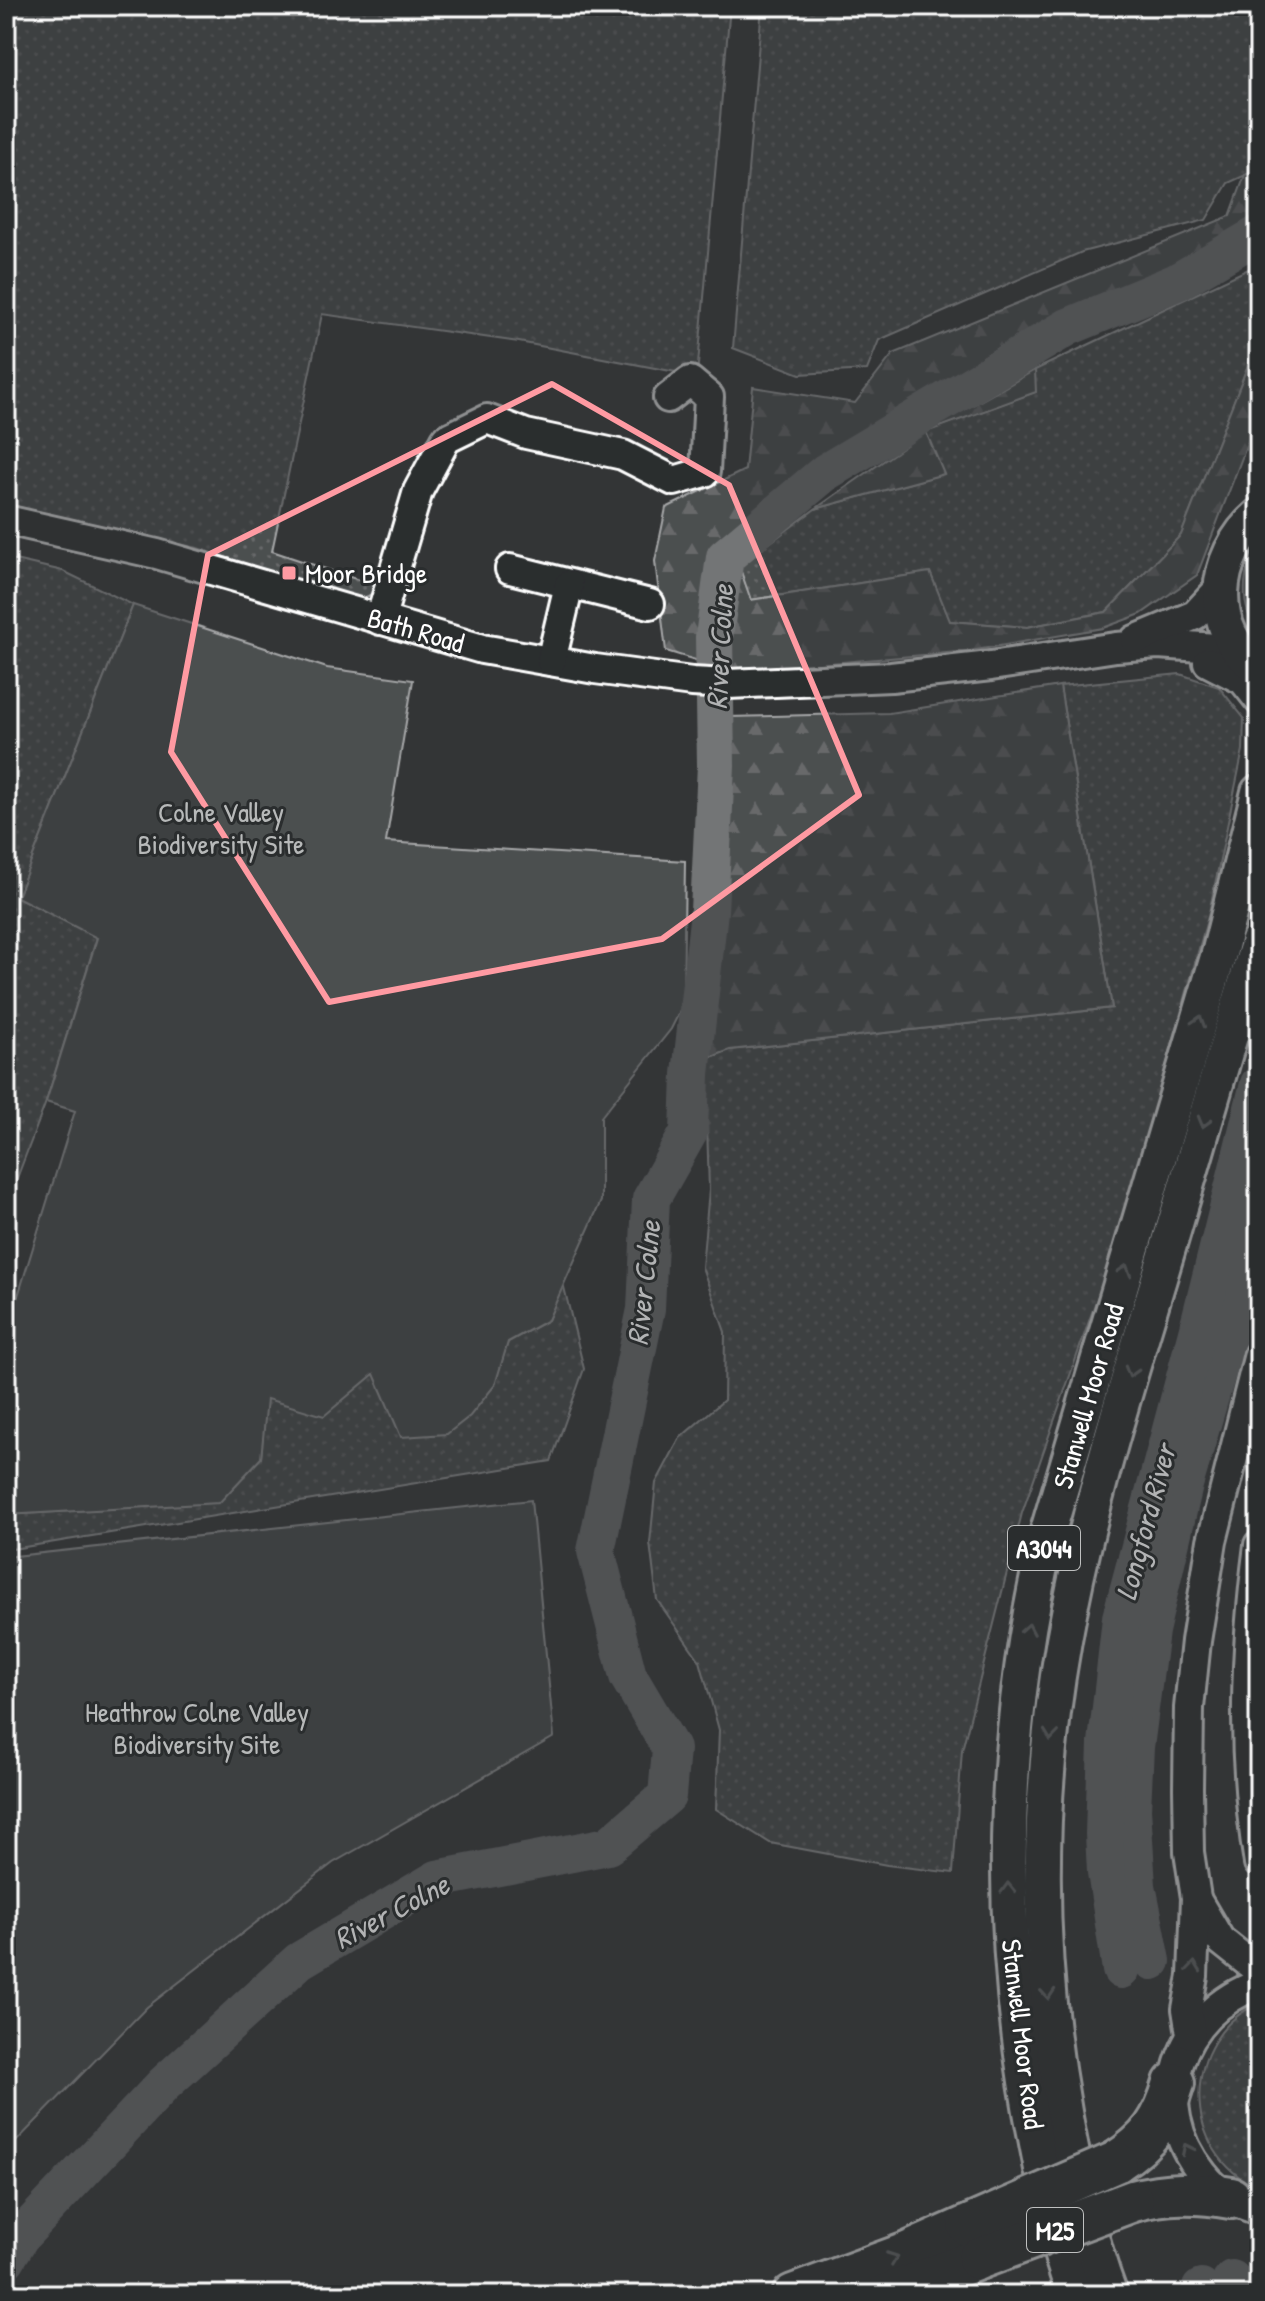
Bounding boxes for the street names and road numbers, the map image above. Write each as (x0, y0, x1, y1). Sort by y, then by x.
street label: Bath Road (363, 598, 469, 662)
street label: Stanwell Moor Road (1043, 1299, 1133, 1493)
road number: A3044 (1008, 1526, 1080, 1570)
street label: Stanwell Moor Road (992, 1937, 1054, 2131)
road number: M25 (1027, 2208, 1083, 2252)

